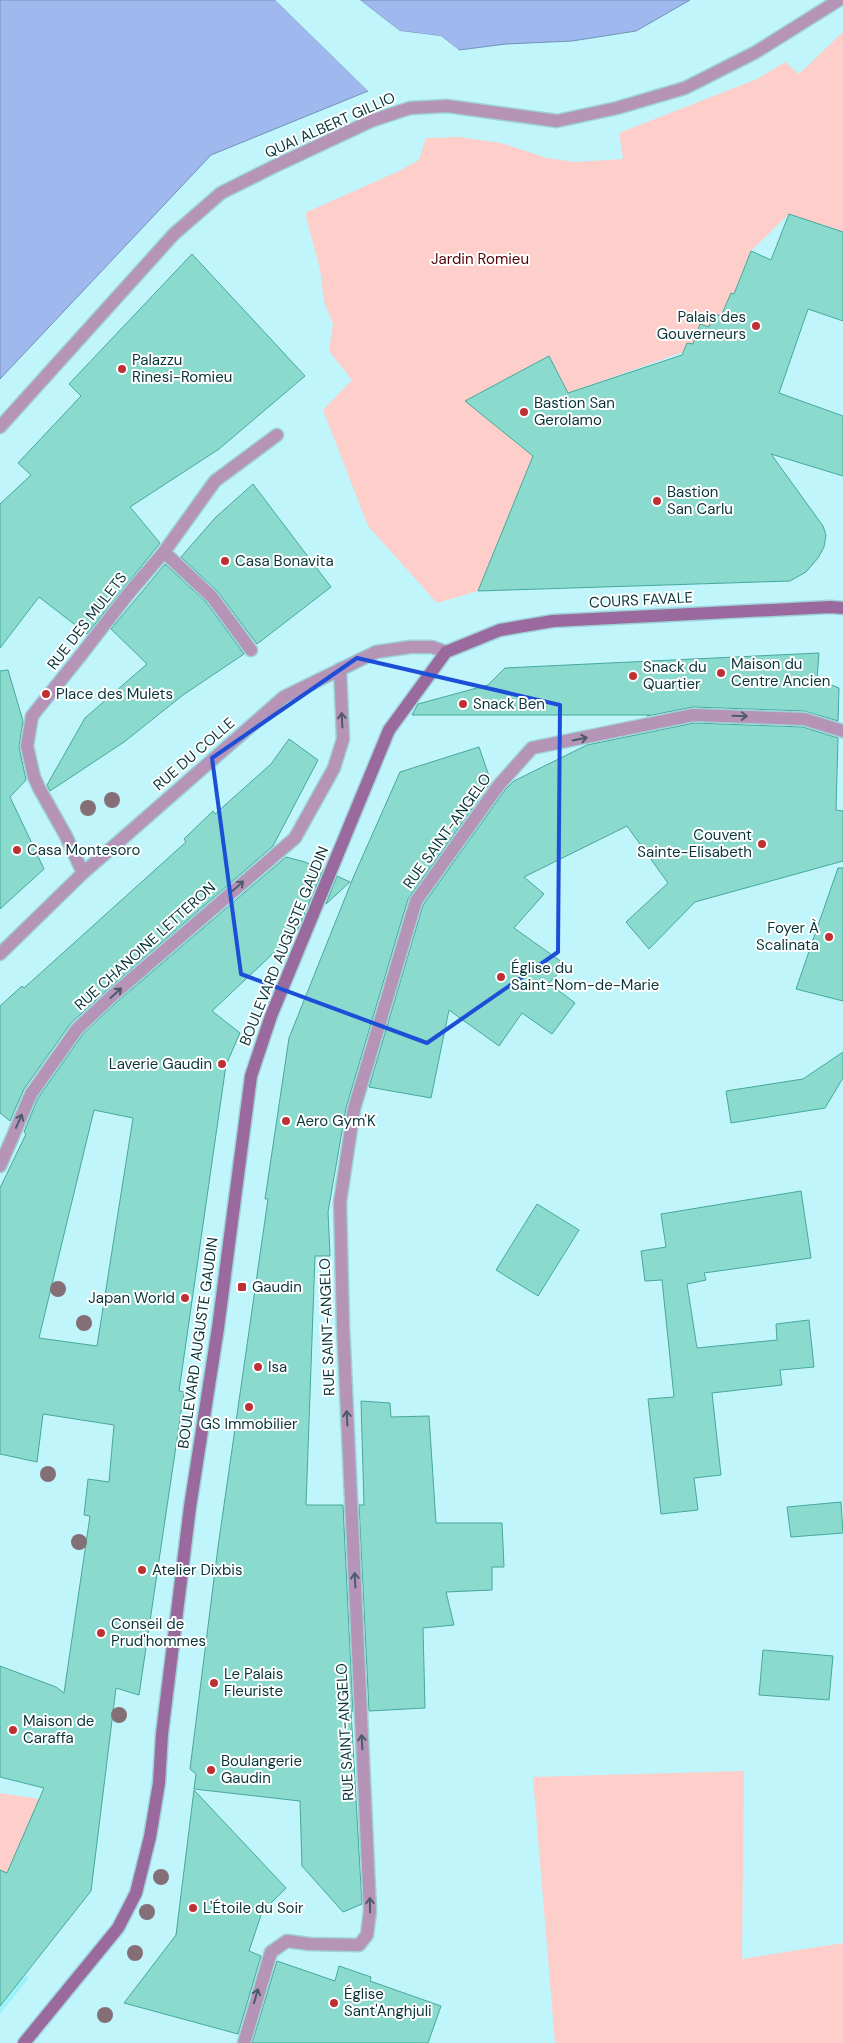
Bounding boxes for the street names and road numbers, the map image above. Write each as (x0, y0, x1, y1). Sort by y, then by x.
street label: QUAI ALBERT GILLIO (262, 87, 398, 163)
street label: RUE DES MULETS (43, 568, 131, 674)
street label: COURS FAVALE (588, 587, 694, 613)
street label: RUE DU COLLE (149, 713, 239, 795)
street label: RUE SAINT-ANGELO (398, 769, 496, 893)
street label: BOULEVARD AUGUSTE GAUDIN (235, 843, 333, 1049)
street label: RUE CHANOINE LETTERON (70, 877, 220, 1015)
street label: BOULEVARD AUGUSTE GAUDIN (173, 1236, 223, 1450)
street label: RUE SAINT-ANGELO (315, 1258, 339, 1396)
street label: RUE SAINT-ANGELO (331, 1663, 359, 1801)

